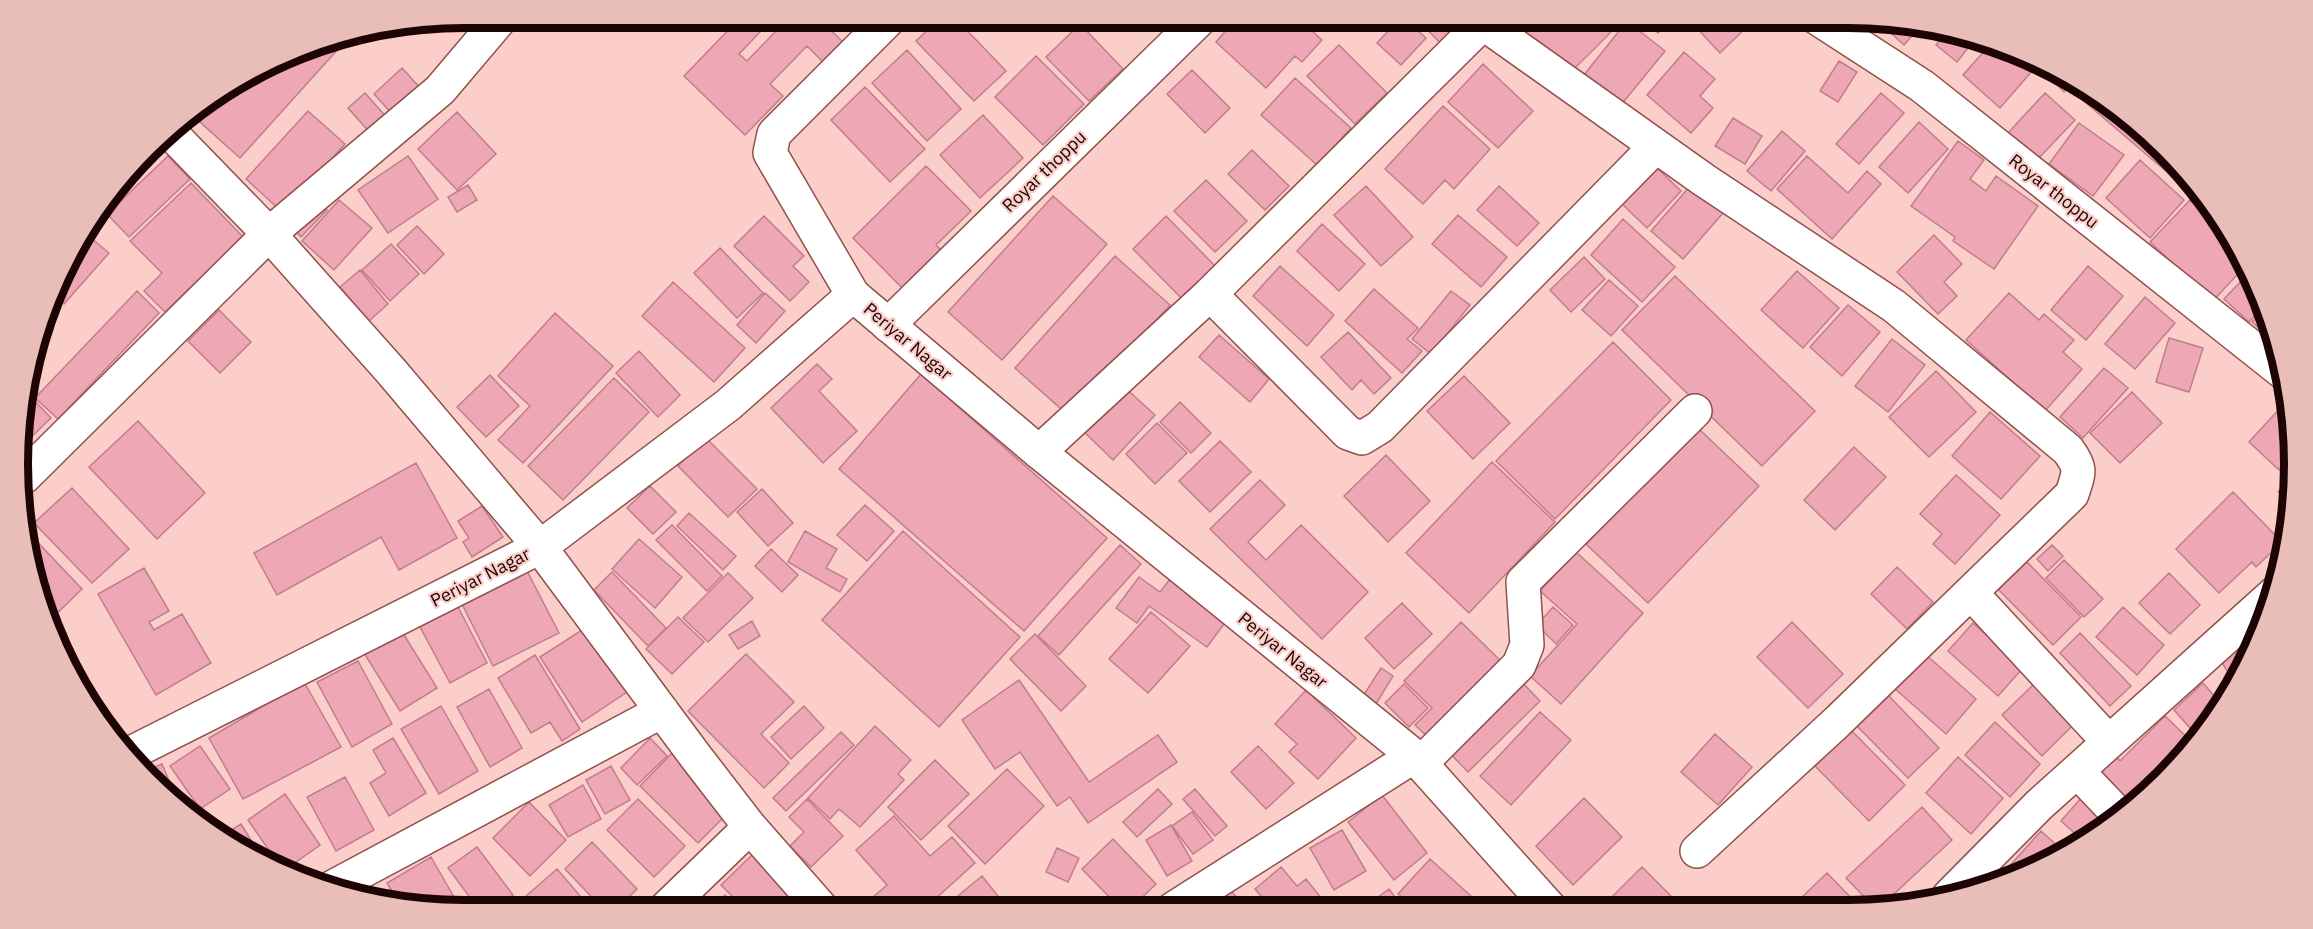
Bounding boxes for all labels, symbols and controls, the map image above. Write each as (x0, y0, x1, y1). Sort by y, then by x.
street label: Royar thoppu (997, 125, 1091, 217)
street label: Royar thoppu (2004, 149, 2104, 233)
street label: Periyar Nagar (859, 297, 957, 385)
street label: Periyar Nagar (426, 542, 534, 612)
street label: Periyar Nagar (1234, 607, 1333, 693)

